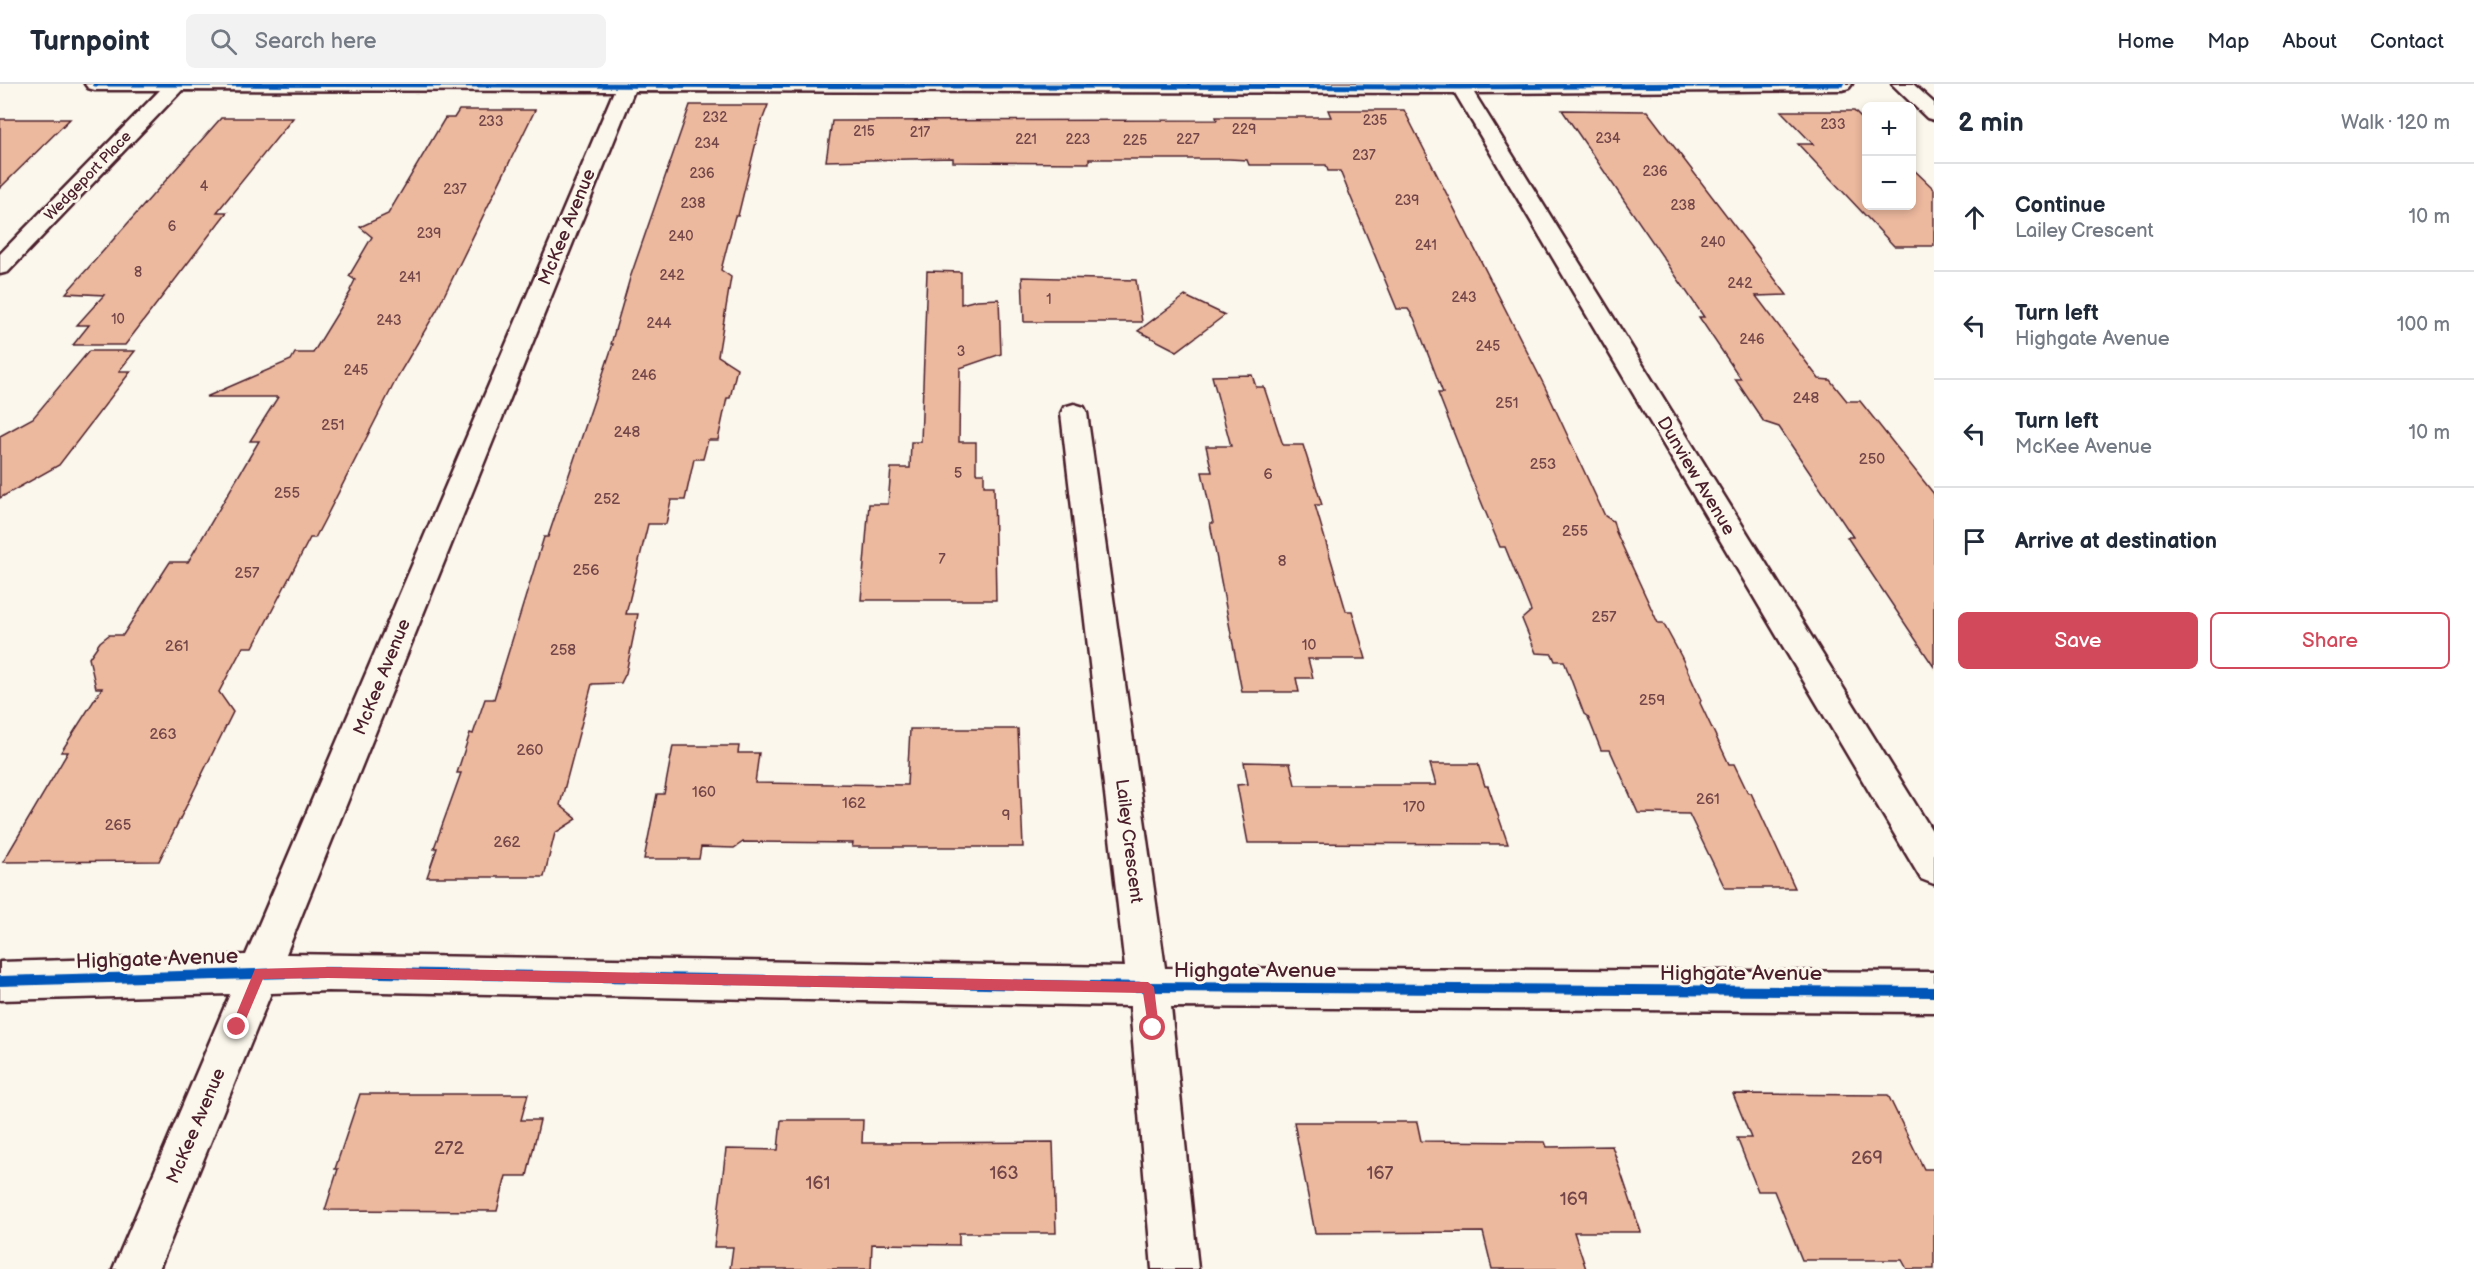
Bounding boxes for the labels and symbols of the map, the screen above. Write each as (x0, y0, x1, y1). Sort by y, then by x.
house number: 232 (703, 109, 728, 126)
house number: 235 (1363, 112, 1387, 129)
house number: 233 (478, 113, 504, 130)
house number: 233 (1820, 116, 1846, 133)
house number: 229 (1232, 121, 1256, 138)
house number: 215 (853, 123, 875, 140)
house number: 217 (910, 124, 930, 141)
street label: Wedgeport Place (40, 127, 136, 225)
house number: 234 (1595, 130, 1621, 147)
house number: 221 (1015, 131, 1037, 148)
house number: 223 (1066, 131, 1090, 148)
house number: 227 (1176, 131, 1200, 148)
house number: 225 (1123, 132, 1147, 149)
house number: 234 (694, 135, 720, 152)
house number: 237 (1352, 147, 1376, 164)
house number: 236 (1642, 163, 1668, 180)
house number: 236 (689, 165, 715, 182)
street label: McKee Avenue (534, 166, 600, 288)
house number: 4 (200, 178, 209, 195)
house number: 237 (443, 181, 467, 198)
house number: 239 (1395, 192, 1419, 209)
house number: 238 (681, 195, 705, 212)
house number: 238 (1671, 197, 1695, 214)
house number: 6 (168, 218, 177, 235)
house number: 239 (417, 225, 441, 242)
house number: 240 (669, 228, 693, 245)
house number: 240 (1701, 234, 1725, 251)
house number: 241 (1415, 237, 1437, 254)
house number: 8 (134, 264, 142, 281)
house number: 242 (660, 267, 685, 284)
house number: 241 (399, 269, 421, 286)
house number: 242 (1728, 275, 1753, 292)
house number: 243 (1451, 289, 1477, 306)
house number: 1 (1046, 291, 1052, 308)
house number: 10 (111, 311, 125, 328)
house number: 243 (376, 312, 402, 329)
house number: 244 (646, 315, 672, 332)
house number: 246 (1739, 331, 1765, 348)
house number: 245 (1476, 338, 1500, 355)
house number: 3 (957, 343, 965, 360)
house number: 245 (344, 362, 368, 379)
house number: 246 (631, 367, 657, 384)
house number: 248 (1793, 389, 1820, 408)
house number: 251 (1495, 394, 1519, 413)
street label: Dunview Avenue (1652, 413, 1740, 539)
house number: 251 (321, 416, 345, 435)
house number: 248 (614, 423, 641, 442)
house number: 250 (1859, 450, 1885, 469)
house number: 253 (1530, 455, 1556, 474)
house number: 5 (954, 464, 962, 483)
house number: 6 (1263, 465, 1273, 484)
house number: 255 (274, 484, 300, 503)
house number: 252 (594, 490, 620, 509)
house number: 255 (1562, 522, 1588, 541)
house number: 7 (938, 550, 946, 569)
house number: 8 (1278, 552, 1287, 571)
house number: 256 (573, 561, 599, 580)
house number: 257 (235, 564, 260, 583)
house number: 257 (1592, 608, 1617, 627)
street label: McKee Avenue (349, 616, 415, 738)
house number: 10 (1302, 636, 1316, 655)
house number: 261 (165, 637, 189, 656)
house number: 258 (550, 641, 576, 660)
house number: 259 (1639, 691, 1665, 710)
house number: 263 (149, 725, 177, 744)
house number: 260 (517, 741, 544, 760)
street label: Lailey Crescent (1111, 778, 1147, 905)
house number: 160 (692, 783, 716, 802)
house number: 261 (1696, 790, 1720, 809)
house number: 162 (842, 794, 866, 813)
house number: 170 (1403, 798, 1425, 817)
house number: 9 (1002, 806, 1010, 825)
house number: 265 (105, 816, 131, 835)
house number: 262 (494, 833, 521, 852)
street label: Highgate Avenue (75, 944, 239, 974)
street label: Highgate Avenue (1174, 958, 1336, 983)
street label: Highgate Avenue (1660, 961, 1822, 986)
route end (223, 1013, 249, 1039)
route start (1139, 1014, 1165, 1040)
street label: McKee Avenue (162, 1065, 230, 1187)
house number: 272 (434, 1138, 464, 1159)
house number: 269 (1851, 1148, 1883, 1169)
house number: 163 (989, 1163, 1019, 1184)
house number: 167 (1367, 1163, 1394, 1184)
house number: 161 (806, 1173, 830, 1194)
house number: 169 (1560, 1189, 1588, 1210)

